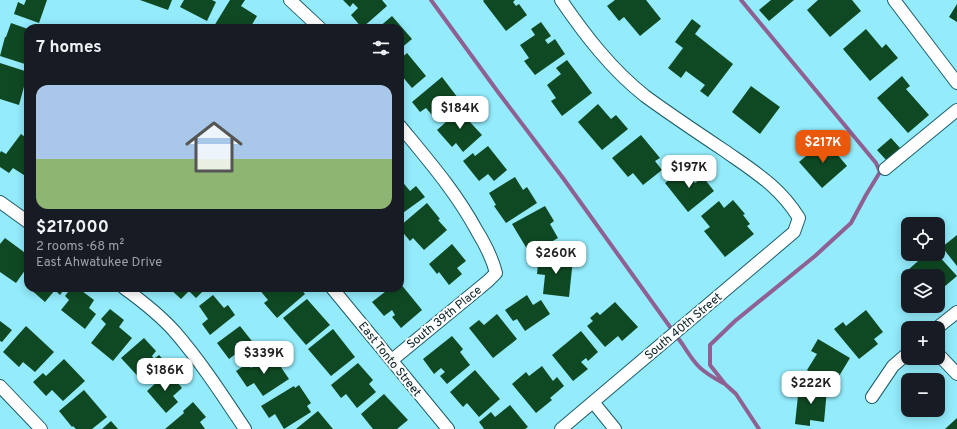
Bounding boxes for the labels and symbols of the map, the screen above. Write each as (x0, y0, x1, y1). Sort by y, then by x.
pin: $184K (432, 96, 488, 130)
pin: $217K (795, 130, 851, 164)
pin: $197K (661, 155, 717, 189)
pin: $260K (528, 241, 584, 275)
street label: South 39th Place (404, 283, 485, 353)
street label: South 40th Street (642, 290, 726, 364)
street label: East Tonto Street (354, 319, 424, 400)
pin: $339K (236, 341, 292, 375)
pin: $186K (137, 358, 193, 392)
pin: $222K (783, 371, 839, 405)

